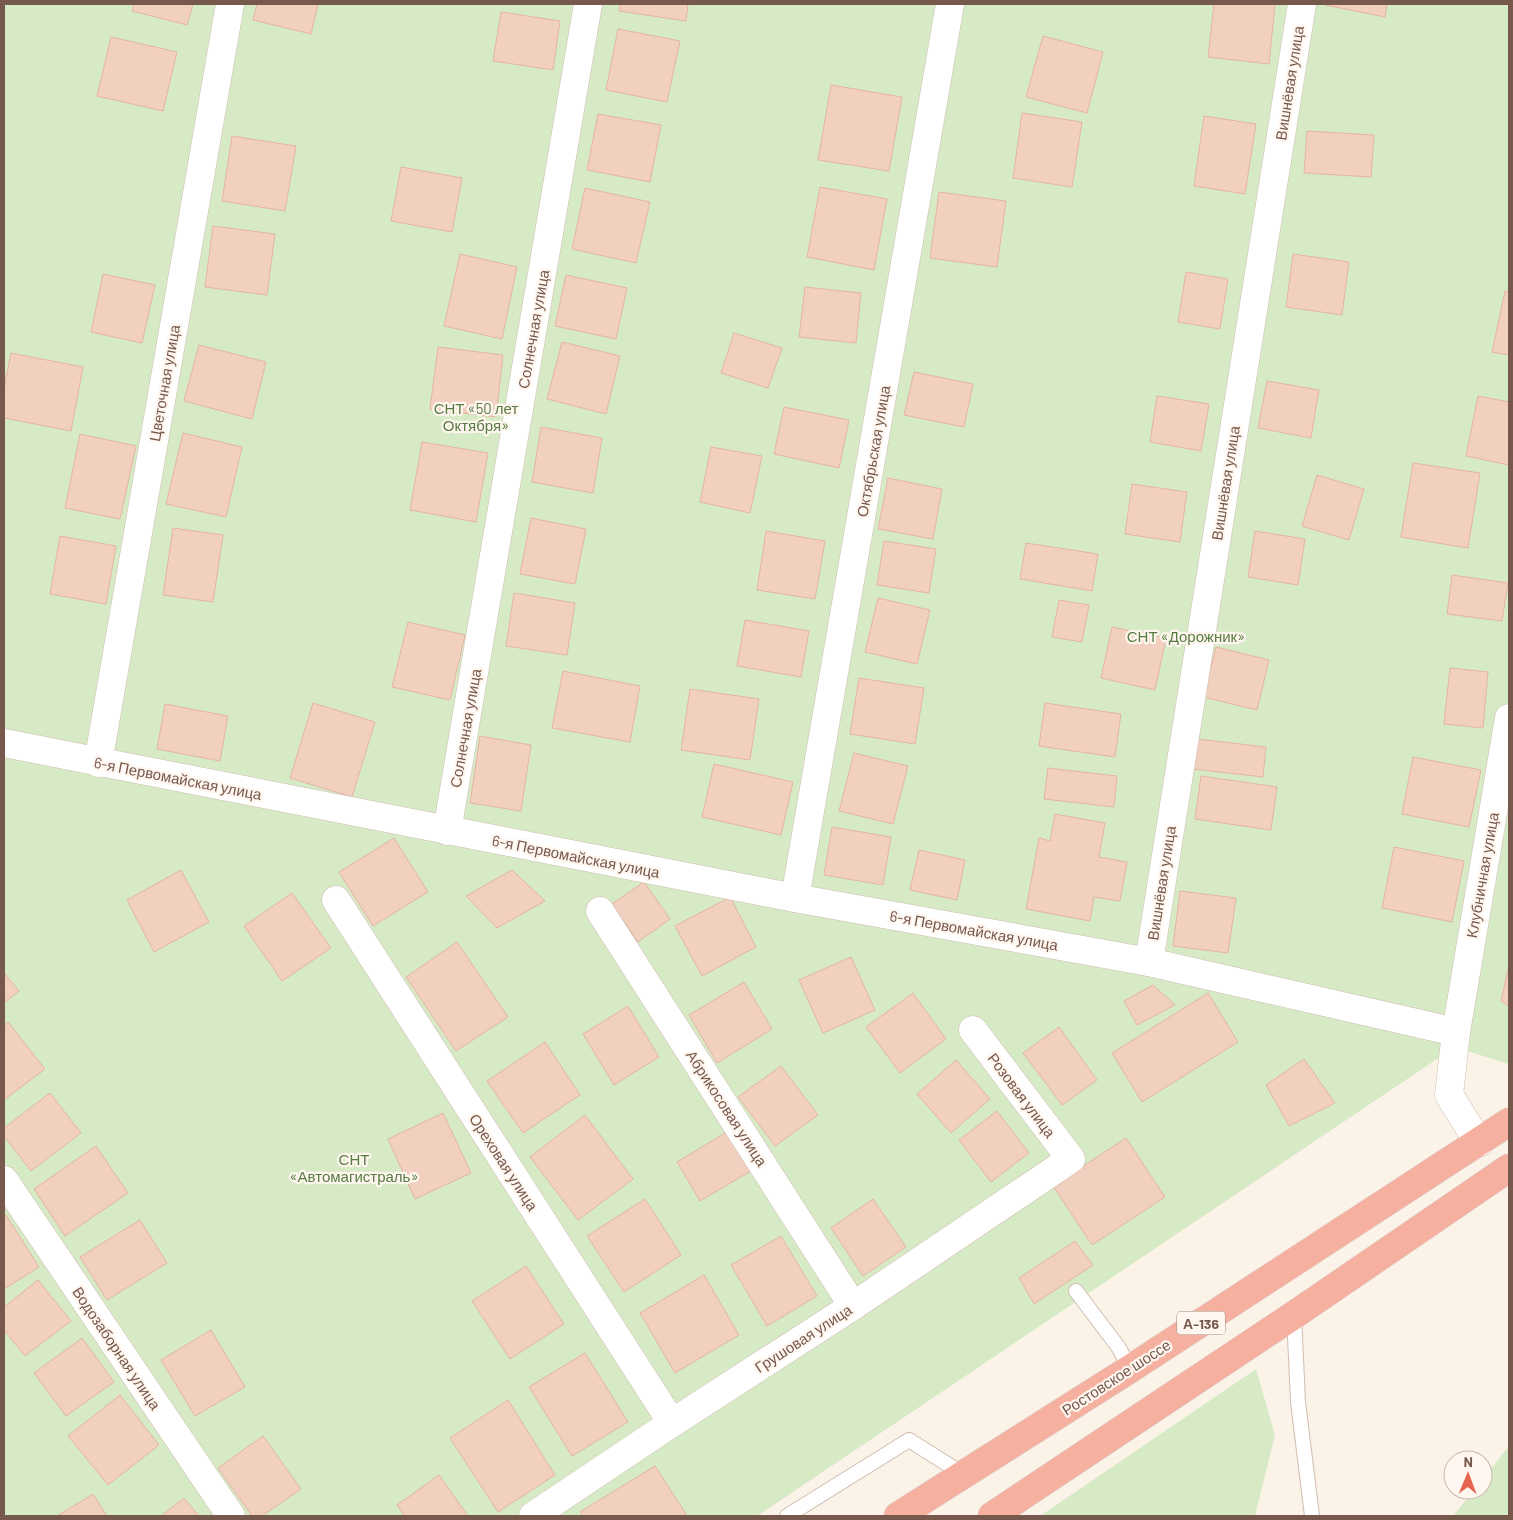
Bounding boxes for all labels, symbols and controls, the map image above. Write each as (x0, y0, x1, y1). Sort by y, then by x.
street label: Вишнёвая улица (1271, 24, 1307, 141)
street label: Солнечная улица (514, 267, 552, 390)
street label: Цветочная улица (145, 323, 183, 443)
street label: Октябрьская улица (853, 383, 894, 518)
park label: СНТ «50 лет Октября» (434, 399, 518, 434)
street label: Вишнёвая улица (1207, 424, 1243, 541)
park label: СНТ «Дорожник» (1127, 627, 1245, 645)
street label: Солнечная улица (446, 666, 484, 789)
street label: 6-я Первомайская улица (93, 753, 264, 803)
street label: Клубничная улица (1462, 810, 1502, 939)
street label: Вишнёвая улица (1143, 824, 1179, 941)
street label: 6-я Первомайская улица (491, 831, 662, 881)
street label: 6-я Первомайская улица (888, 906, 1060, 954)
street label: Абрикосовая улица (683, 1047, 772, 1170)
street label: Розовая улица (984, 1049, 1060, 1141)
street label: Ореховая улица (466, 1110, 542, 1214)
park label: СНТ «Автомагистраль» (289, 1150, 419, 1185)
street label: Водозаборная улица (69, 1283, 165, 1413)
street label: Грушовая улица (751, 1300, 855, 1376)
road number: А-136 (1177, 1312, 1225, 1335)
street label: Ростовское шоссе (1058, 1335, 1174, 1419)
north arrow (1443, 1450, 1493, 1500)
text: N (1463, 1453, 1473, 1470)

